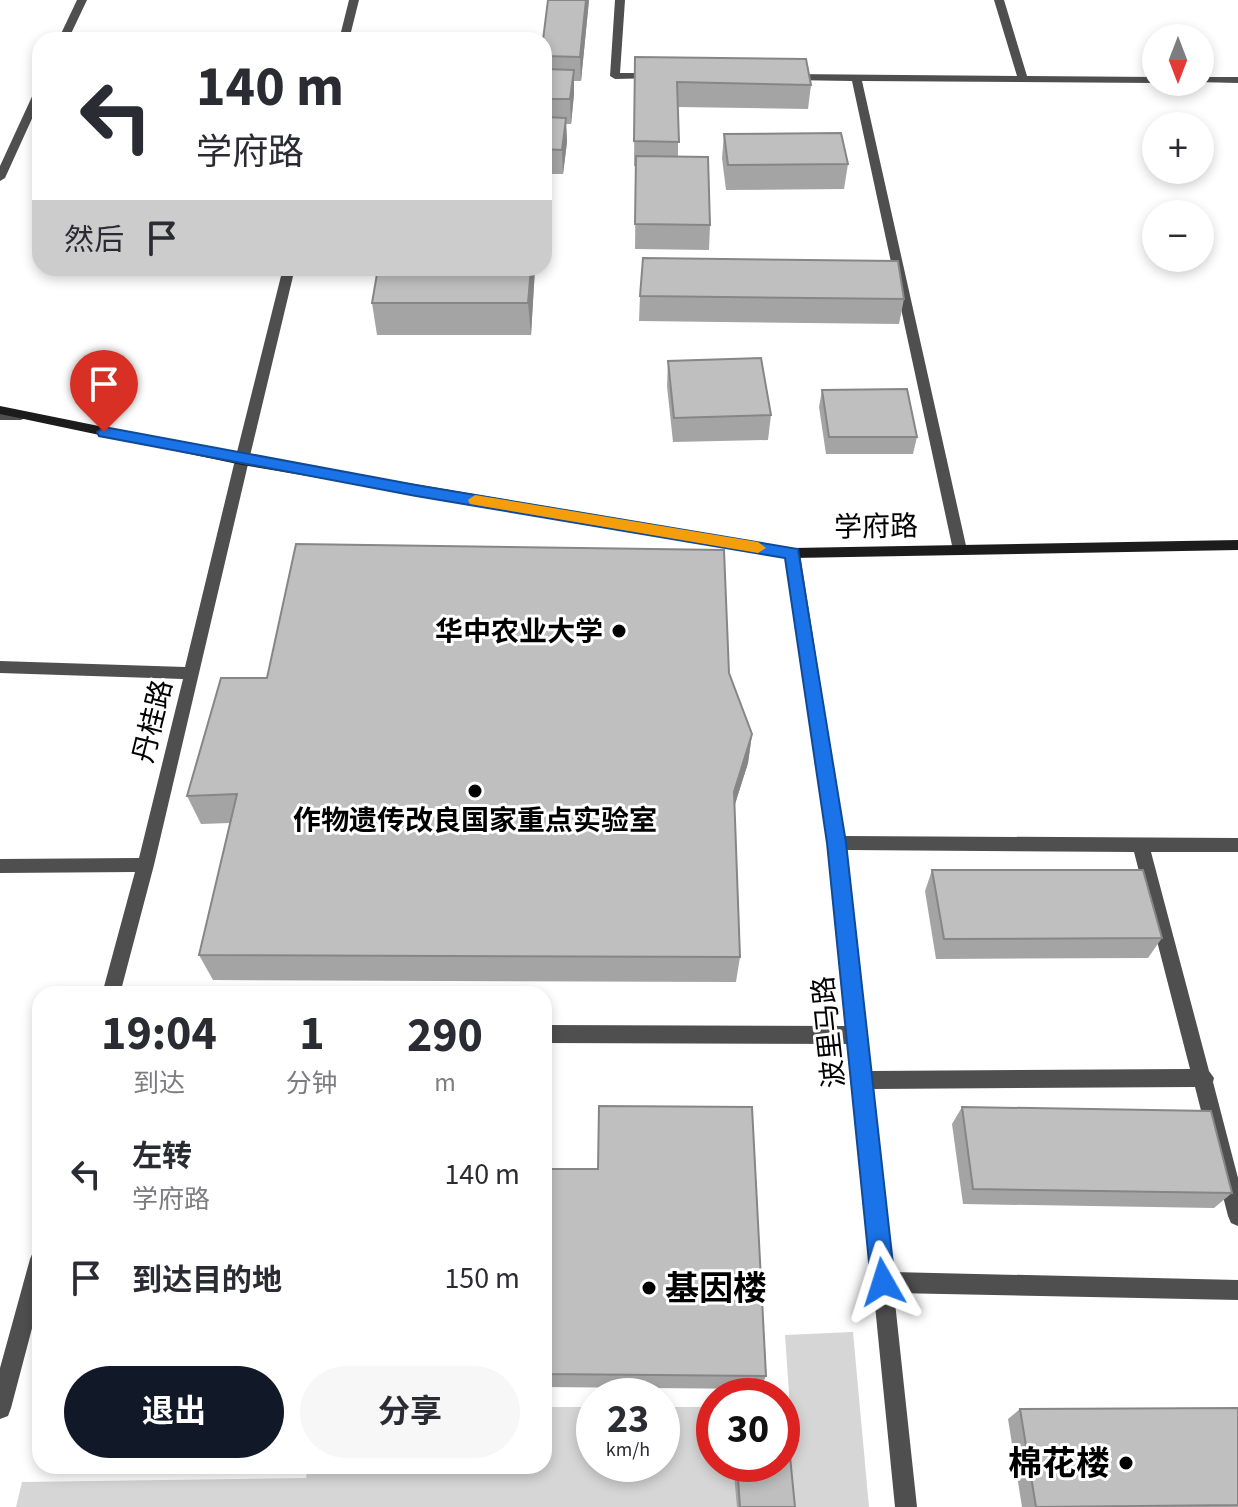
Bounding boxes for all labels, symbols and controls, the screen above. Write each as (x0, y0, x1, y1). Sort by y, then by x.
north arrow (1142, 24, 1214, 96)
map controls (1142, 24, 1214, 272)
text: 140 m (196, 48, 344, 127)
icon: left (64, 64, 168, 168)
button: + (1142, 112, 1214, 184)
text: 学府路 (196, 127, 304, 178)
button: − (1142, 200, 1214, 272)
icon: arrive (140, 216, 184, 260)
text: 然后 (64, 219, 124, 262)
pin (70, 350, 138, 432)
icon: arrive (82, 362, 126, 406)
street label: 学府路 (834, 506, 918, 548)
place label: 华中农业大学 (435, 612, 603, 652)
marker: 华中农业大学 (610, 622, 628, 640)
street label: 丹桂路 (123, 676, 183, 767)
marker: 作物遗传改良国家重点实验室 (466, 782, 484, 800)
place label: 作物遗传改良国家重点实验室 (293, 801, 657, 841)
street label: 波里马路 (803, 974, 855, 1090)
text: 19:04 (101, 1000, 217, 1068)
text: 1 (299, 1000, 325, 1068)
text: 290 (407, 1002, 483, 1070)
text: m (434, 1064, 456, 1101)
text: 到达 (133, 1065, 185, 1102)
text: 分钟 (286, 1065, 338, 1102)
text: 左转 (132, 1135, 192, 1178)
icon: left (64, 1152, 108, 1196)
text: 140 m (444, 1153, 520, 1196)
text: 学府路 (132, 1181, 210, 1218)
position arrow (841, 1240, 925, 1324)
icon: arrive (64, 1256, 108, 1300)
text: 150 m (444, 1257, 520, 1300)
text: 到达目的地 (132, 1259, 282, 1302)
place label: 基因楼 (665, 1265, 767, 1314)
marker: 基因楼 (640, 1279, 658, 1297)
button: 退出 (64, 1366, 284, 1458)
button: 分享 (300, 1366, 520, 1458)
speed limit sign: 30 (696, 1378, 800, 1482)
text: 23 (607, 1391, 649, 1448)
text: km/h (606, 1436, 650, 1464)
place label: 棉花楼 (1008, 1440, 1110, 1489)
marker: 棉花楼 (1117, 1454, 1135, 1472)

